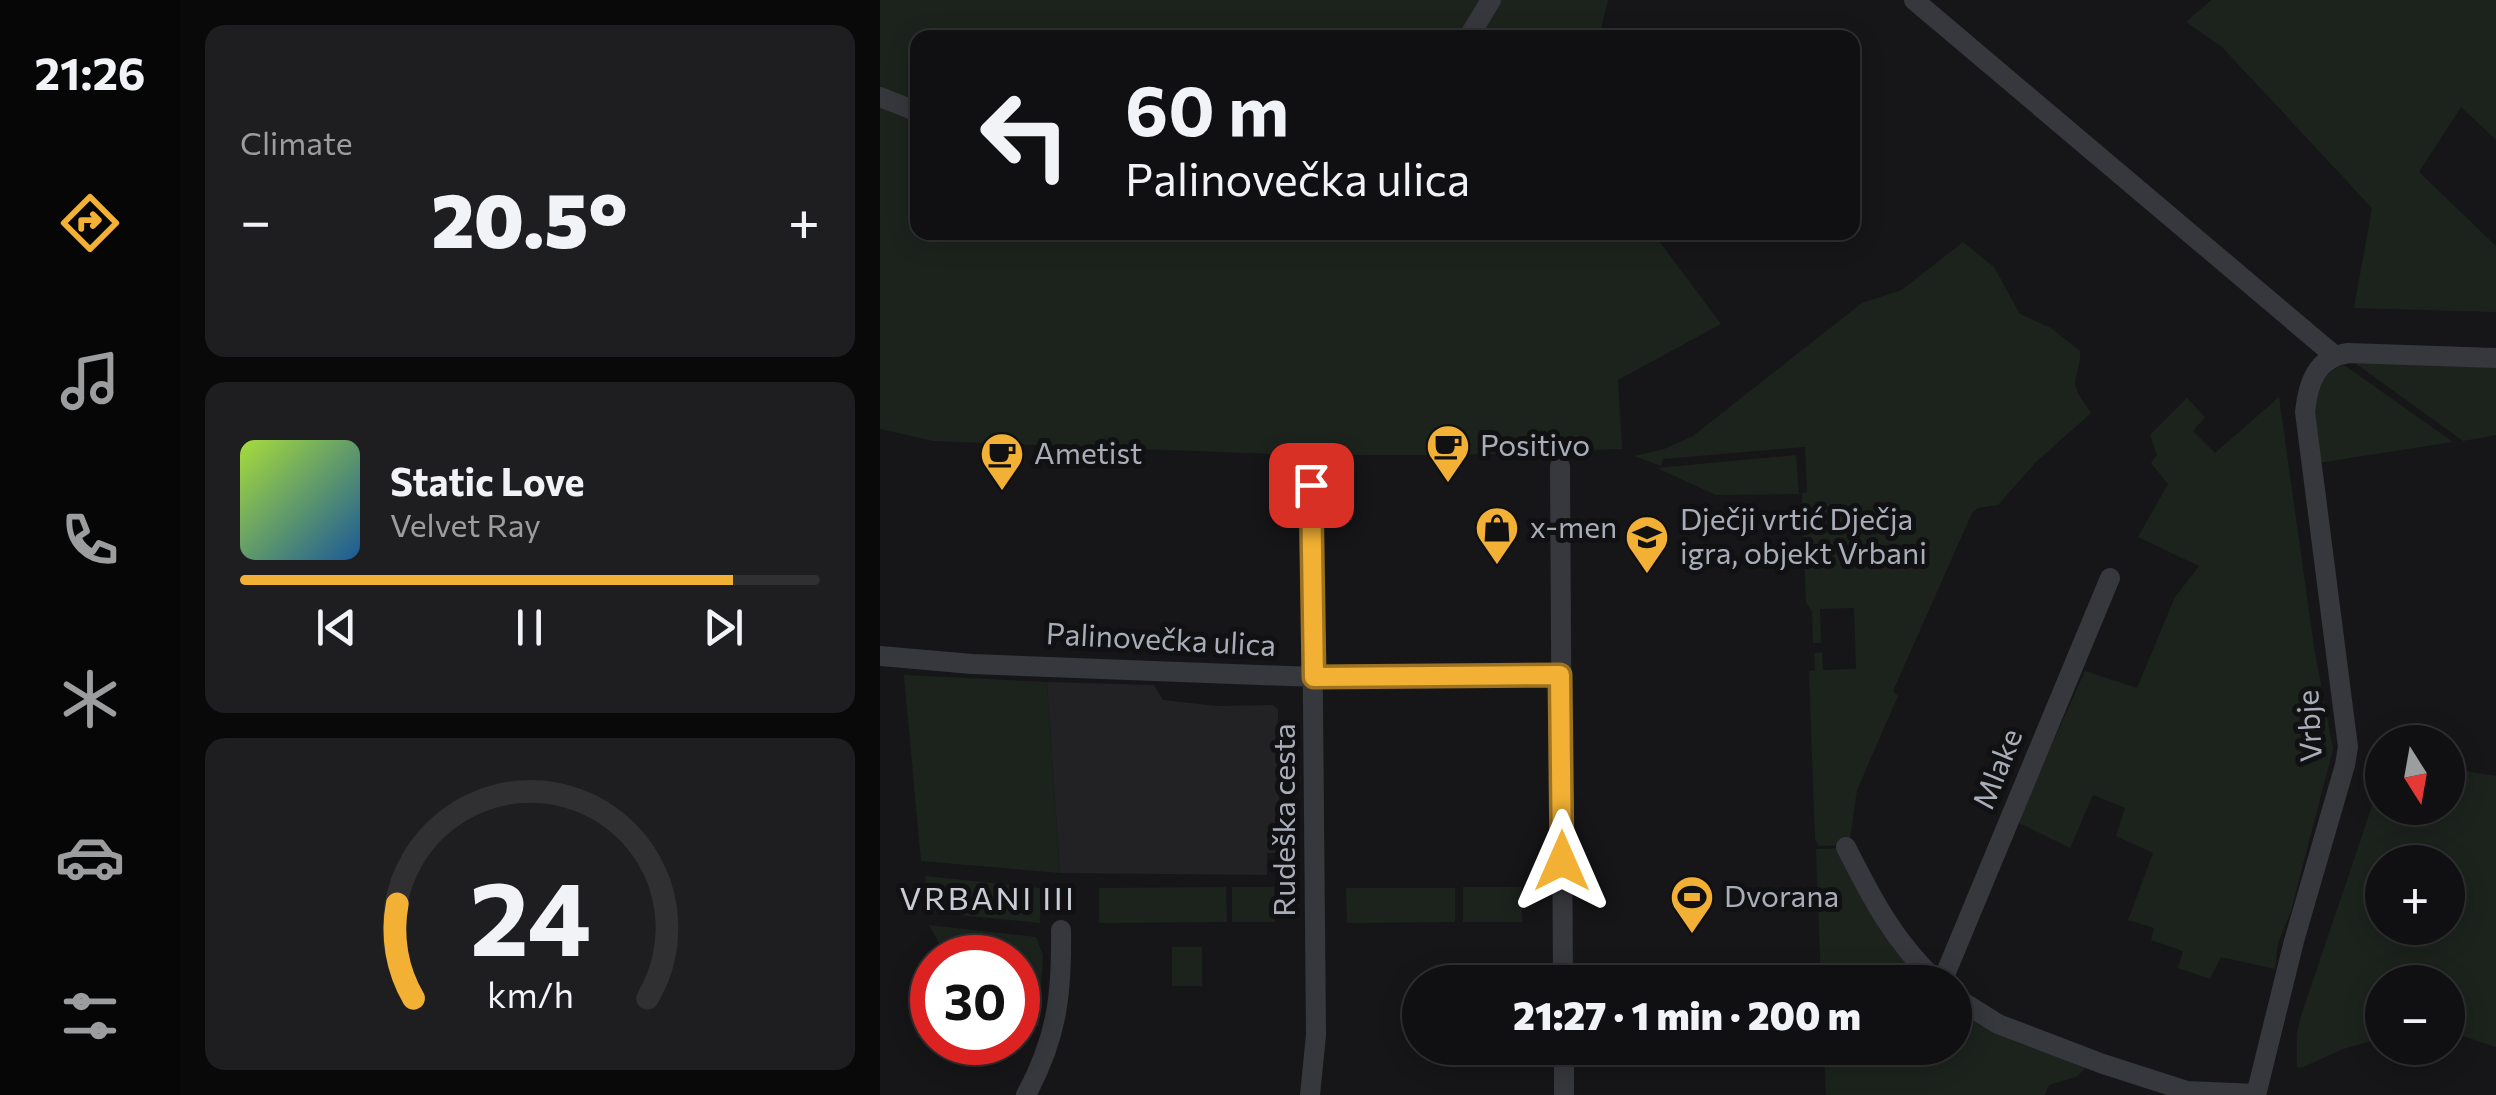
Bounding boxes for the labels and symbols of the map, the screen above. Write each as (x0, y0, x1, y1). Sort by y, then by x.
cafe icon: Positivo (1425, 423, 1471, 484)
place label: Positivo (1480, 425, 1590, 462)
cafe icon: Ametist (979, 431, 1025, 492)
place label: Ametist (1034, 433, 1142, 470)
pin (1269, 443, 1354, 528)
place label: Dječji vrtić Dječja igra, objekt Vrbani (1680, 499, 1927, 570)
shop icon: x-men (1474, 505, 1520, 566)
place label: x-men (1530, 507, 1617, 544)
school or university icon: Dječji vrtić Dječja igra, objekt Vrbani (1624, 514, 1670, 575)
street label: Palinovečka ulica (1045, 613, 1277, 662)
street label: Vrbje (2287, 689, 2328, 763)
street label: Mlake (1963, 722, 2028, 814)
street label: Rudeška cesta (1264, 723, 1301, 917)
north arrow (2365, 725, 2465, 825)
position arrow (1510, 809, 1614, 913)
sports icon: Dvorana (1669, 874, 1715, 935)
place label: Dvorana (1724, 876, 1839, 913)
district label: VRBANI III (899, 877, 1077, 917)
speed limit sign: 30 (910, 935, 1040, 1065)

